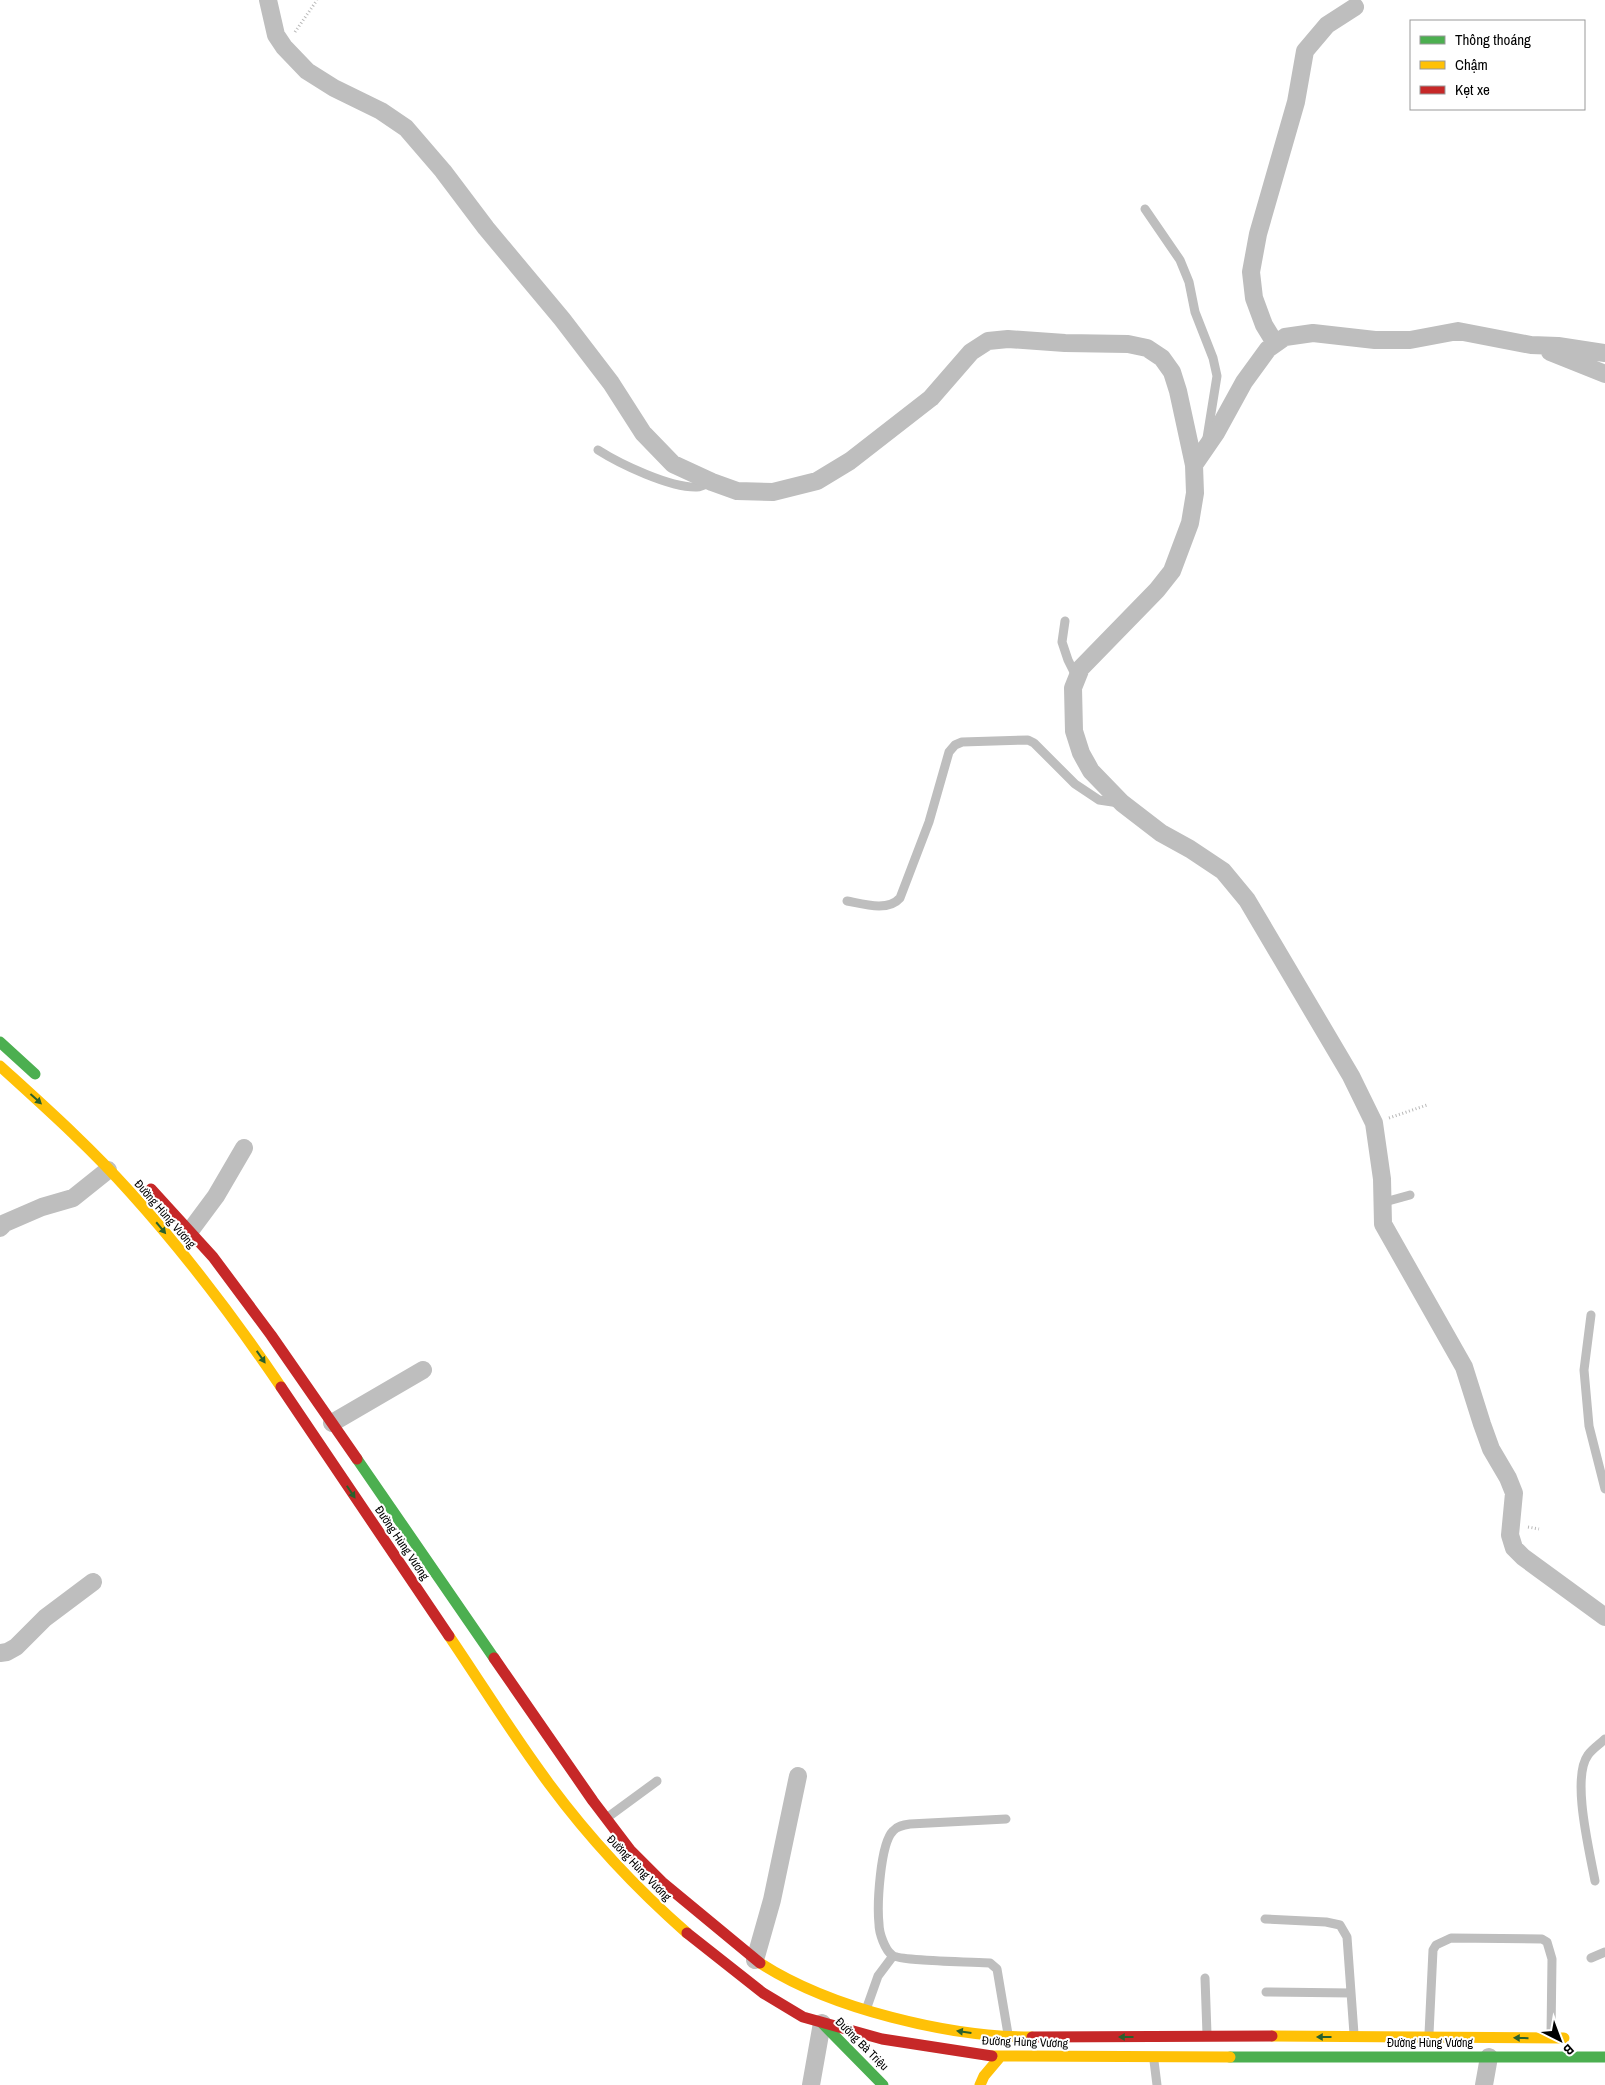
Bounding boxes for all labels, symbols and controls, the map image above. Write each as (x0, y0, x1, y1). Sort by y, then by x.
legend (1410, 20, 1585, 110)
text: Thông thoáng (1455, 29, 1531, 50)
text: Chậm (1455, 54, 1488, 75)
text: Kẹt xe (1455, 79, 1490, 100)
one-way arrow (30, 1093, 42, 1105)
street label: Đường Hùng Vương (131, 1176, 200, 1252)
one-way arrow (156, 1222, 167, 1235)
one-way arrow (256, 1350, 266, 1364)
one-way arrow (346, 1485, 356, 1498)
street label: Đường Hùng Vương (371, 1503, 433, 1584)
street label: Đường Hùng Vương (603, 1831, 675, 1905)
street label: Đường Bà Triệu (832, 2014, 892, 2074)
north arrow (1535, 2015, 1585, 2065)
one-way arrow (956, 2028, 972, 2036)
street label: Đường Hùng Vương (982, 2033, 1069, 2052)
one-way arrow (1118, 2033, 1134, 2041)
one-way arrow (1316, 2033, 1332, 2041)
one-way arrow (1513, 2034, 1529, 2042)
street label: Đường Hùng Vương (1387, 2035, 1474, 2051)
text: B (1560, 2040, 1578, 2059)

